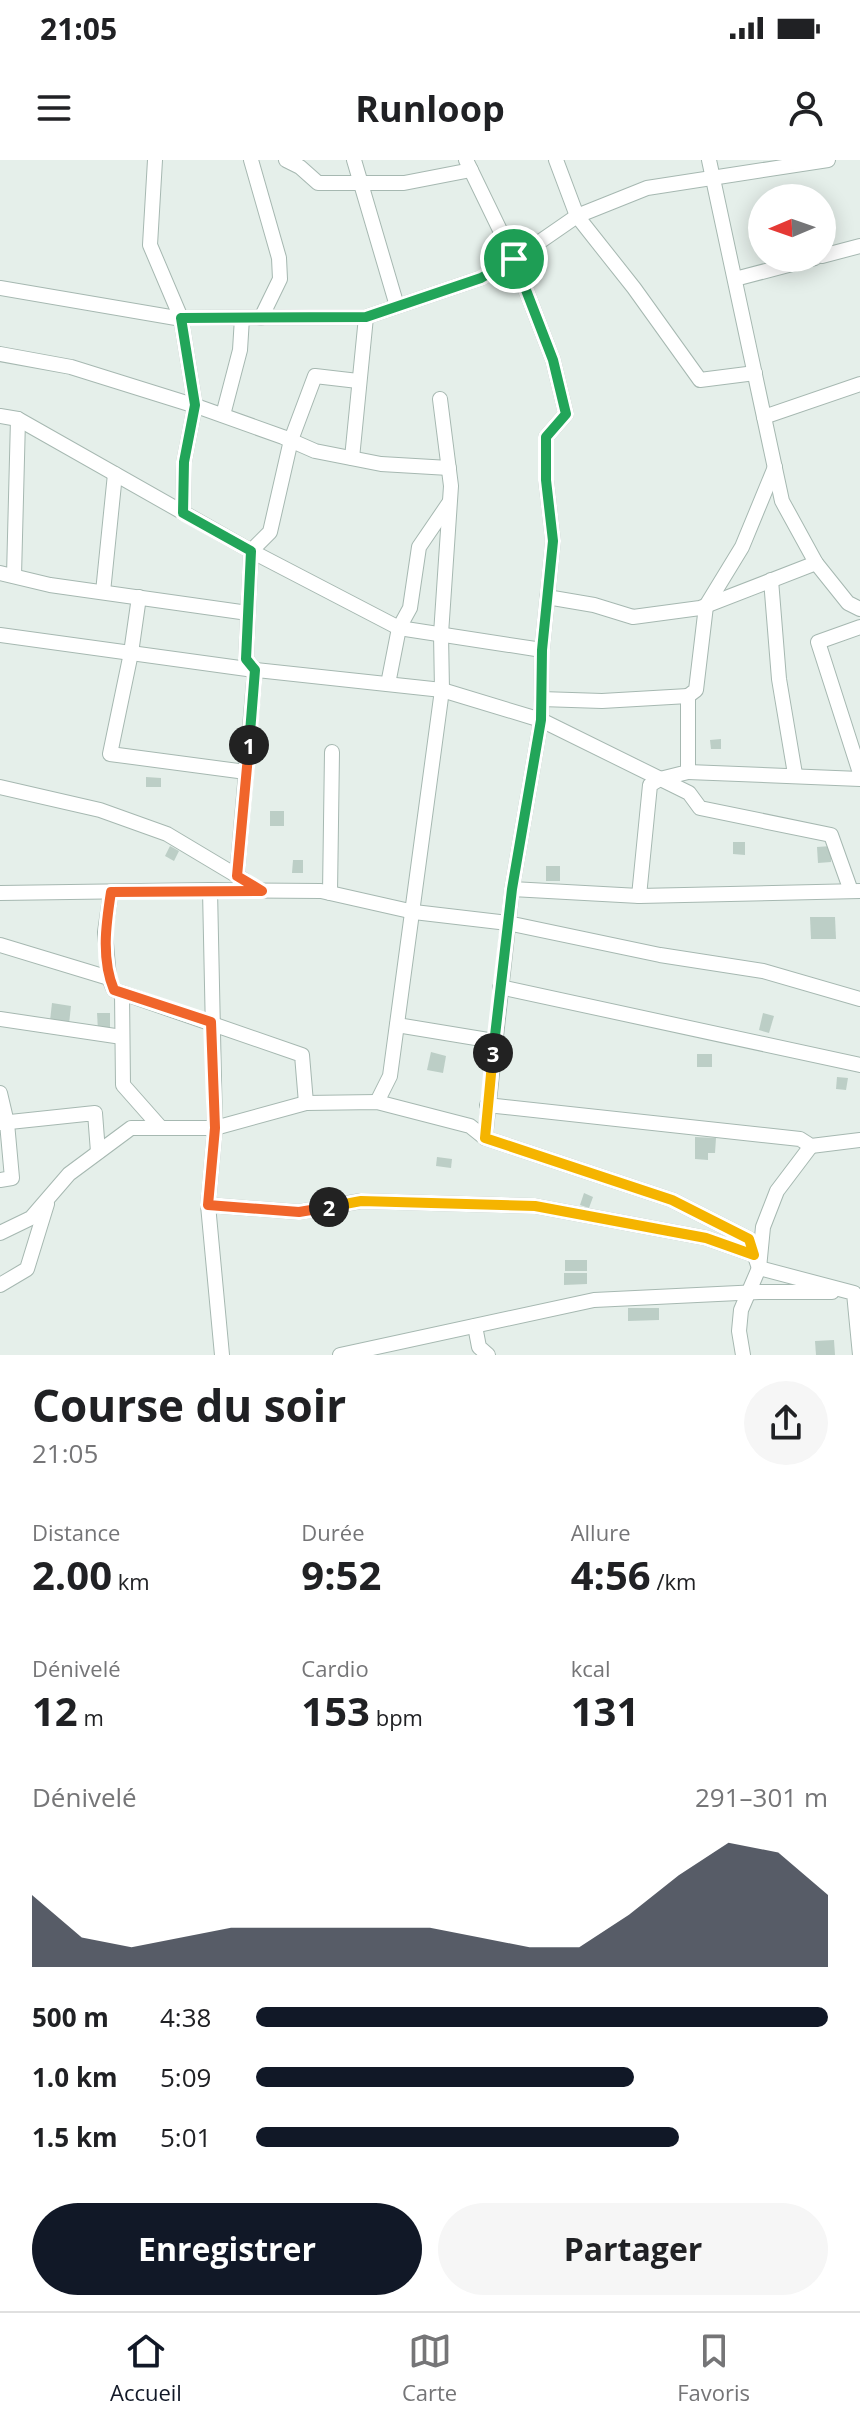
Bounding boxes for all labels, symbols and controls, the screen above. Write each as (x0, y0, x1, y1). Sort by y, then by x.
text: 21:05 (40, 8, 117, 49)
text: Runloop (355, 84, 505, 133)
icon: menu (32, 86, 76, 130)
icon: person (784, 86, 828, 130)
north arrow (748, 184, 836, 272)
map controls (748, 184, 836, 272)
pin (480, 225, 548, 293)
icon: arrive (492, 237, 536, 281)
pin: 1 (229, 725, 269, 765)
text: 1 (243, 730, 255, 760)
pin: 3 (473, 1033, 513, 1073)
text: 3 (487, 1038, 499, 1068)
pin: 2 (309, 1187, 349, 1227)
text: 2 (323, 1192, 335, 1222)
text: Course du soir (32, 1375, 346, 1435)
button: share (744, 1381, 828, 1465)
text: 21:05 (32, 1435, 98, 1471)
text: Distance (32, 1517, 120, 1547)
text: Durée (301, 1517, 364, 1547)
text: Allure (571, 1517, 631, 1547)
text: 2.00 (32, 1547, 112, 1602)
text: 9:52 (301, 1547, 381, 1602)
text: 4:56 (571, 1547, 651, 1602)
text: km (112, 1566, 150, 1596)
text: /km (651, 1566, 696, 1596)
text: Dénivelé (32, 1653, 121, 1683)
text: Cardio (301, 1653, 369, 1683)
text: kcal (571, 1653, 611, 1683)
text: 12 (32, 1683, 78, 1738)
text: 153 (301, 1683, 370, 1738)
text: 131 (571, 1683, 639, 1738)
text: m (78, 1702, 104, 1732)
text: bpm (370, 1702, 423, 1732)
text: Dénivelé (32, 1779, 137, 1815)
text: 291–301 m (695, 1779, 828, 1815)
text: 500 m (32, 1999, 109, 2035)
text: 4:38 (160, 1999, 211, 2035)
text: 1.0 km (32, 2059, 118, 2095)
text: 5:09 (160, 2059, 211, 2095)
text: 1.5 km (32, 2119, 118, 2155)
text: 5:01 (160, 2119, 211, 2155)
button: Enregistrer (32, 2203, 422, 2295)
button: Partager (438, 2203, 828, 2295)
tab: Accueil (110, 2329, 182, 2407)
tab: Carte (402, 2329, 457, 2407)
tab: Favoris (677, 2329, 750, 2407)

